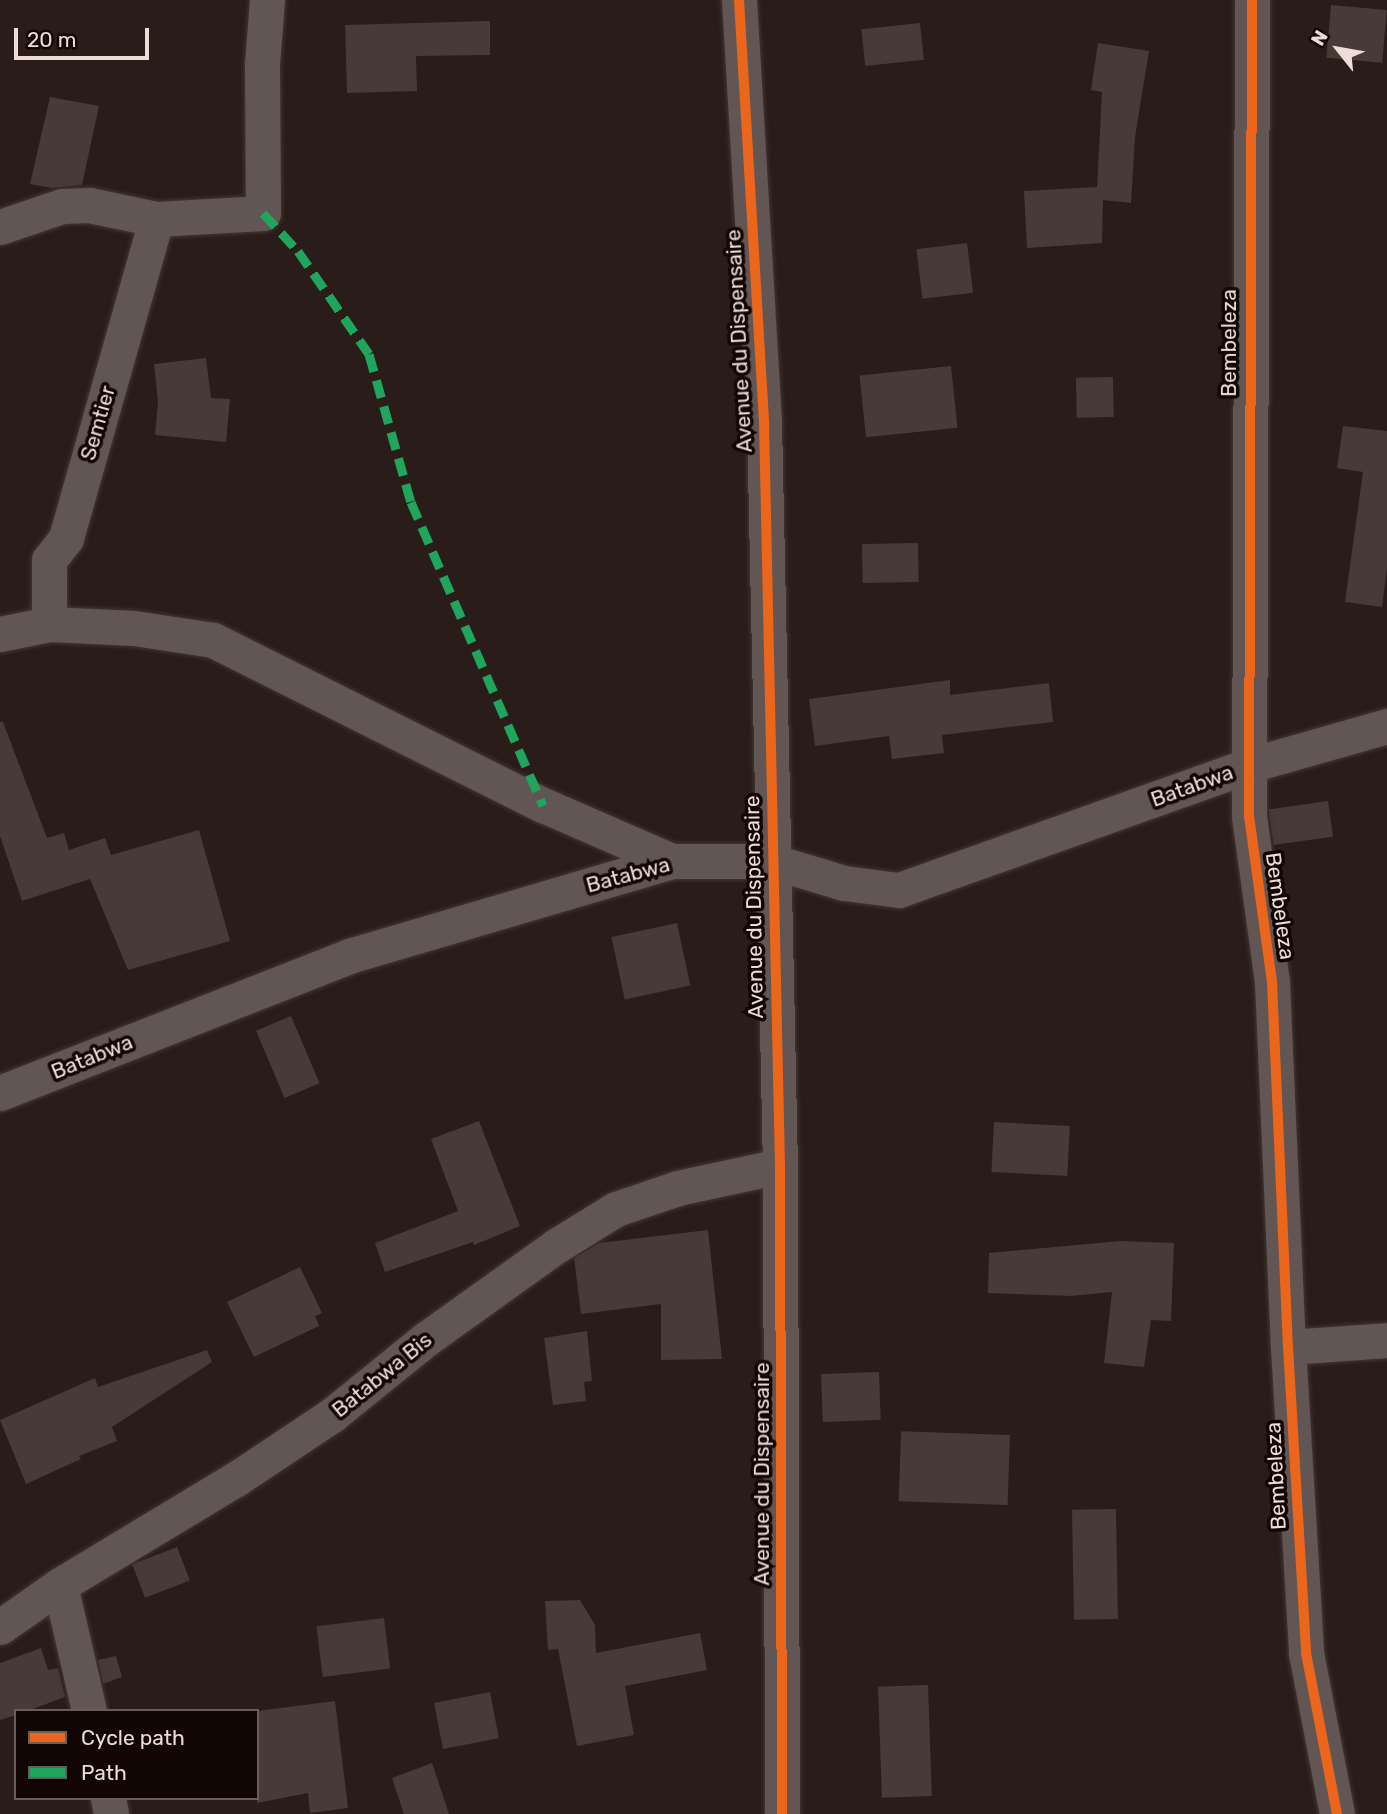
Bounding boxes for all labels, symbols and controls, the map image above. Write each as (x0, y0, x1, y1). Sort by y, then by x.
scale bar (18, 14, 152, 58)
north arrow (1303, 14, 1373, 84)
text: N (1306, 26, 1333, 50)
text: 20 m (27, 27, 76, 52)
street label: Avenue du Dispensaire (721, 229, 757, 453)
street label: Bembeleza (1216, 289, 1242, 397)
street label: Semtier (75, 383, 121, 463)
street label: Batabwa (1147, 760, 1237, 812)
street label: Avenue du Dispensaire (739, 795, 769, 1019)
street label: Bembeleza (1260, 851, 1300, 961)
street label: Batabwa (583, 852, 673, 898)
street label: Batabwa (48, 1029, 136, 1085)
street label: Batabwa Bis (327, 1327, 437, 1423)
street label: Avenue du Dispensaire (749, 1362, 775, 1586)
street label: Bembeleza (1261, 1421, 1291, 1531)
legend (14, 1709, 259, 1800)
text: Cycle path (81, 1725, 185, 1750)
text: Path (81, 1760, 127, 1785)

